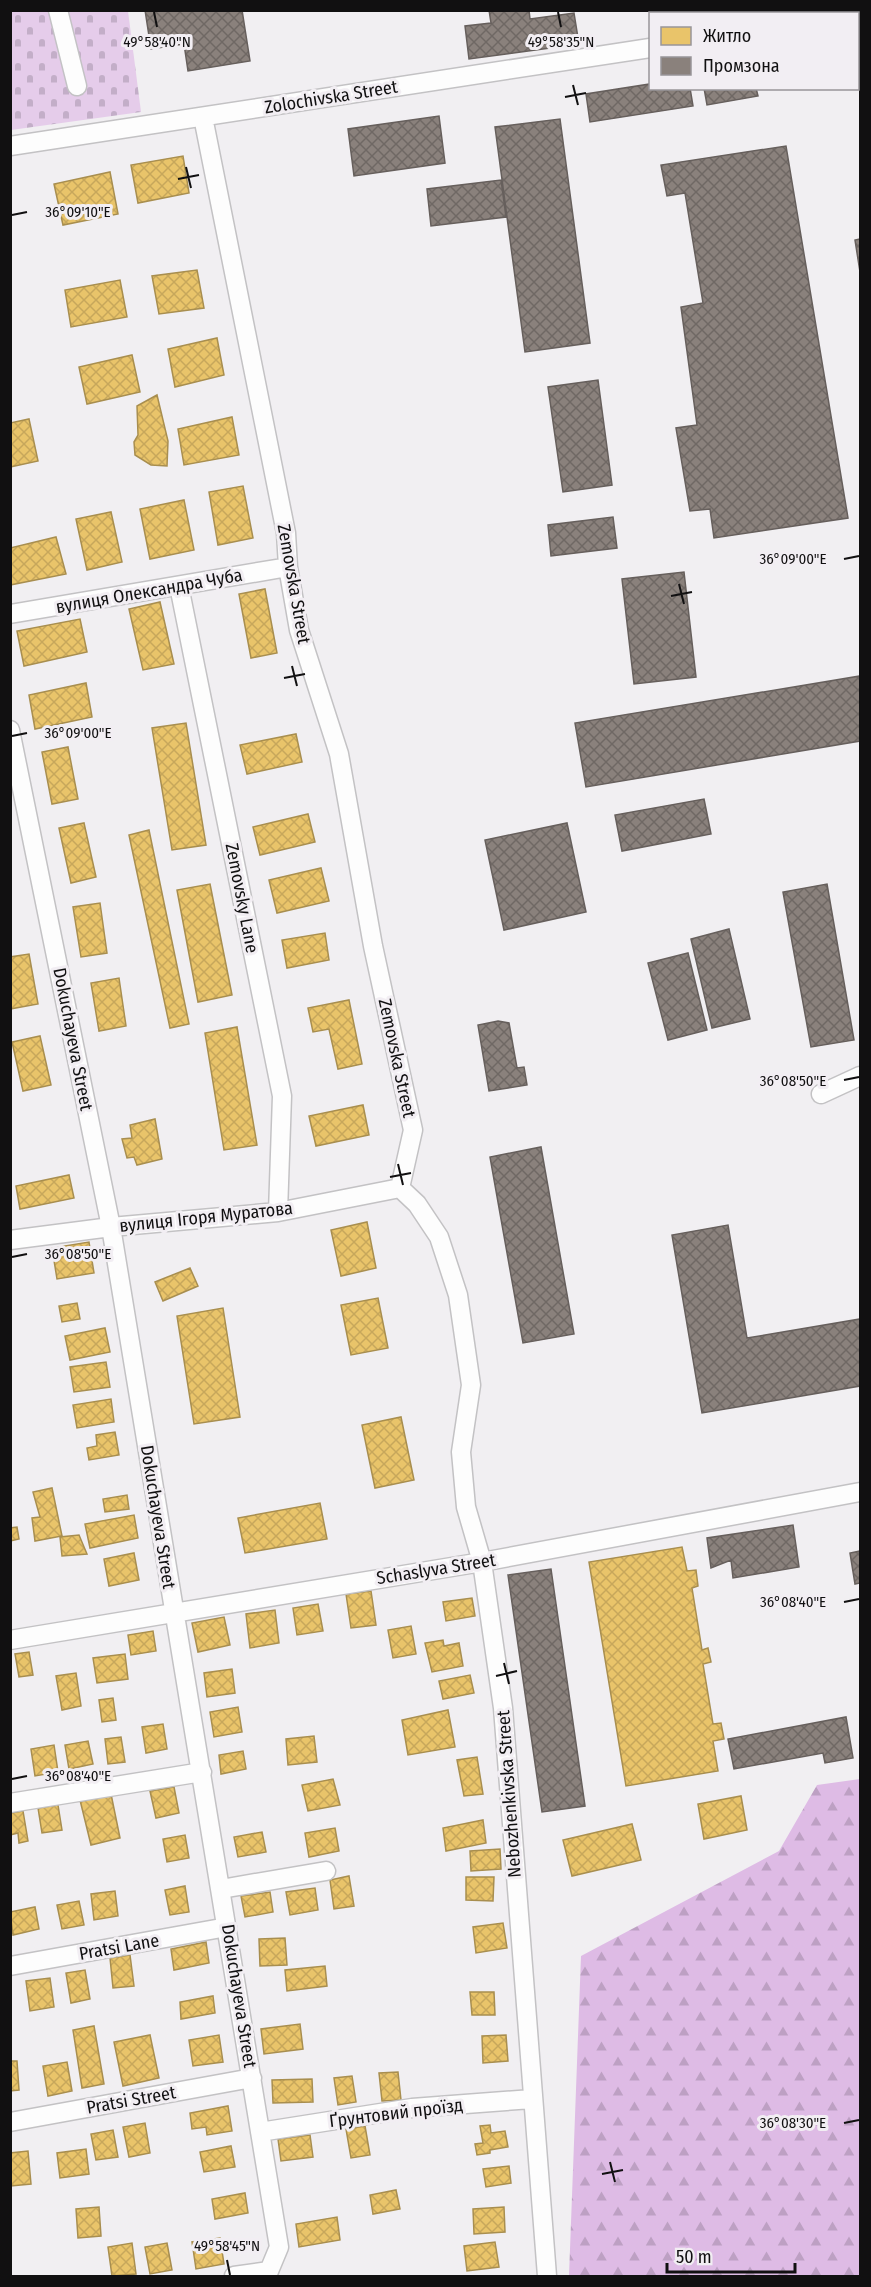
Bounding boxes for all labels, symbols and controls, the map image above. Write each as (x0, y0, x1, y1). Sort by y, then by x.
legend (649, 12, 859, 90)
text: Житло (703, 25, 751, 47)
text: 49°58'40"N (123, 33, 191, 51)
text: 49°58'35"N (528, 33, 594, 51)
text: Промзона (703, 55, 780, 77)
street label: Zolochivska Street (263, 76, 399, 118)
text: 36°09'10"E (45, 203, 111, 221)
street label: Zemovska Street (273, 522, 315, 646)
text: 36°09'00"E (759, 550, 827, 568)
street label: вулиця Олександра Чуба (54, 564, 244, 618)
text: 36°09'00"E (44, 724, 112, 742)
street label: Zemovsky Lane (221, 841, 263, 955)
street label: Dokuchayeva Street (48, 966, 98, 1112)
street label: Zemovska Street (374, 996, 420, 1120)
text: 36°08'50"E (760, 1072, 826, 1090)
street label: вулиця Ігоря Муратова (118, 1197, 294, 1237)
text: 36°08'50"E (45, 1245, 111, 1263)
street label: Dokuchayeva Street (136, 1444, 180, 1591)
street label: Schaslyva Street (375, 1549, 497, 1589)
text: 36°08'40"E (760, 1593, 826, 1611)
street label: Nebozhenkivska Street (492, 1710, 526, 1878)
text: 36°08'40"E (45, 1767, 111, 1785)
street label: Dokuchayeva Street (217, 1923, 261, 2070)
street label: Pratsi Lane (77, 1929, 161, 1965)
street label: Pratsi Street (85, 2081, 177, 2119)
street label: Ґрунтовий проїзд (328, 2094, 464, 2132)
text: 36°08'30"E (760, 2114, 826, 2132)
scale bar (667, 2236, 794, 2274)
text: 49°58'45"N (194, 2237, 260, 2255)
text: 50 m (676, 2246, 712, 2268)

